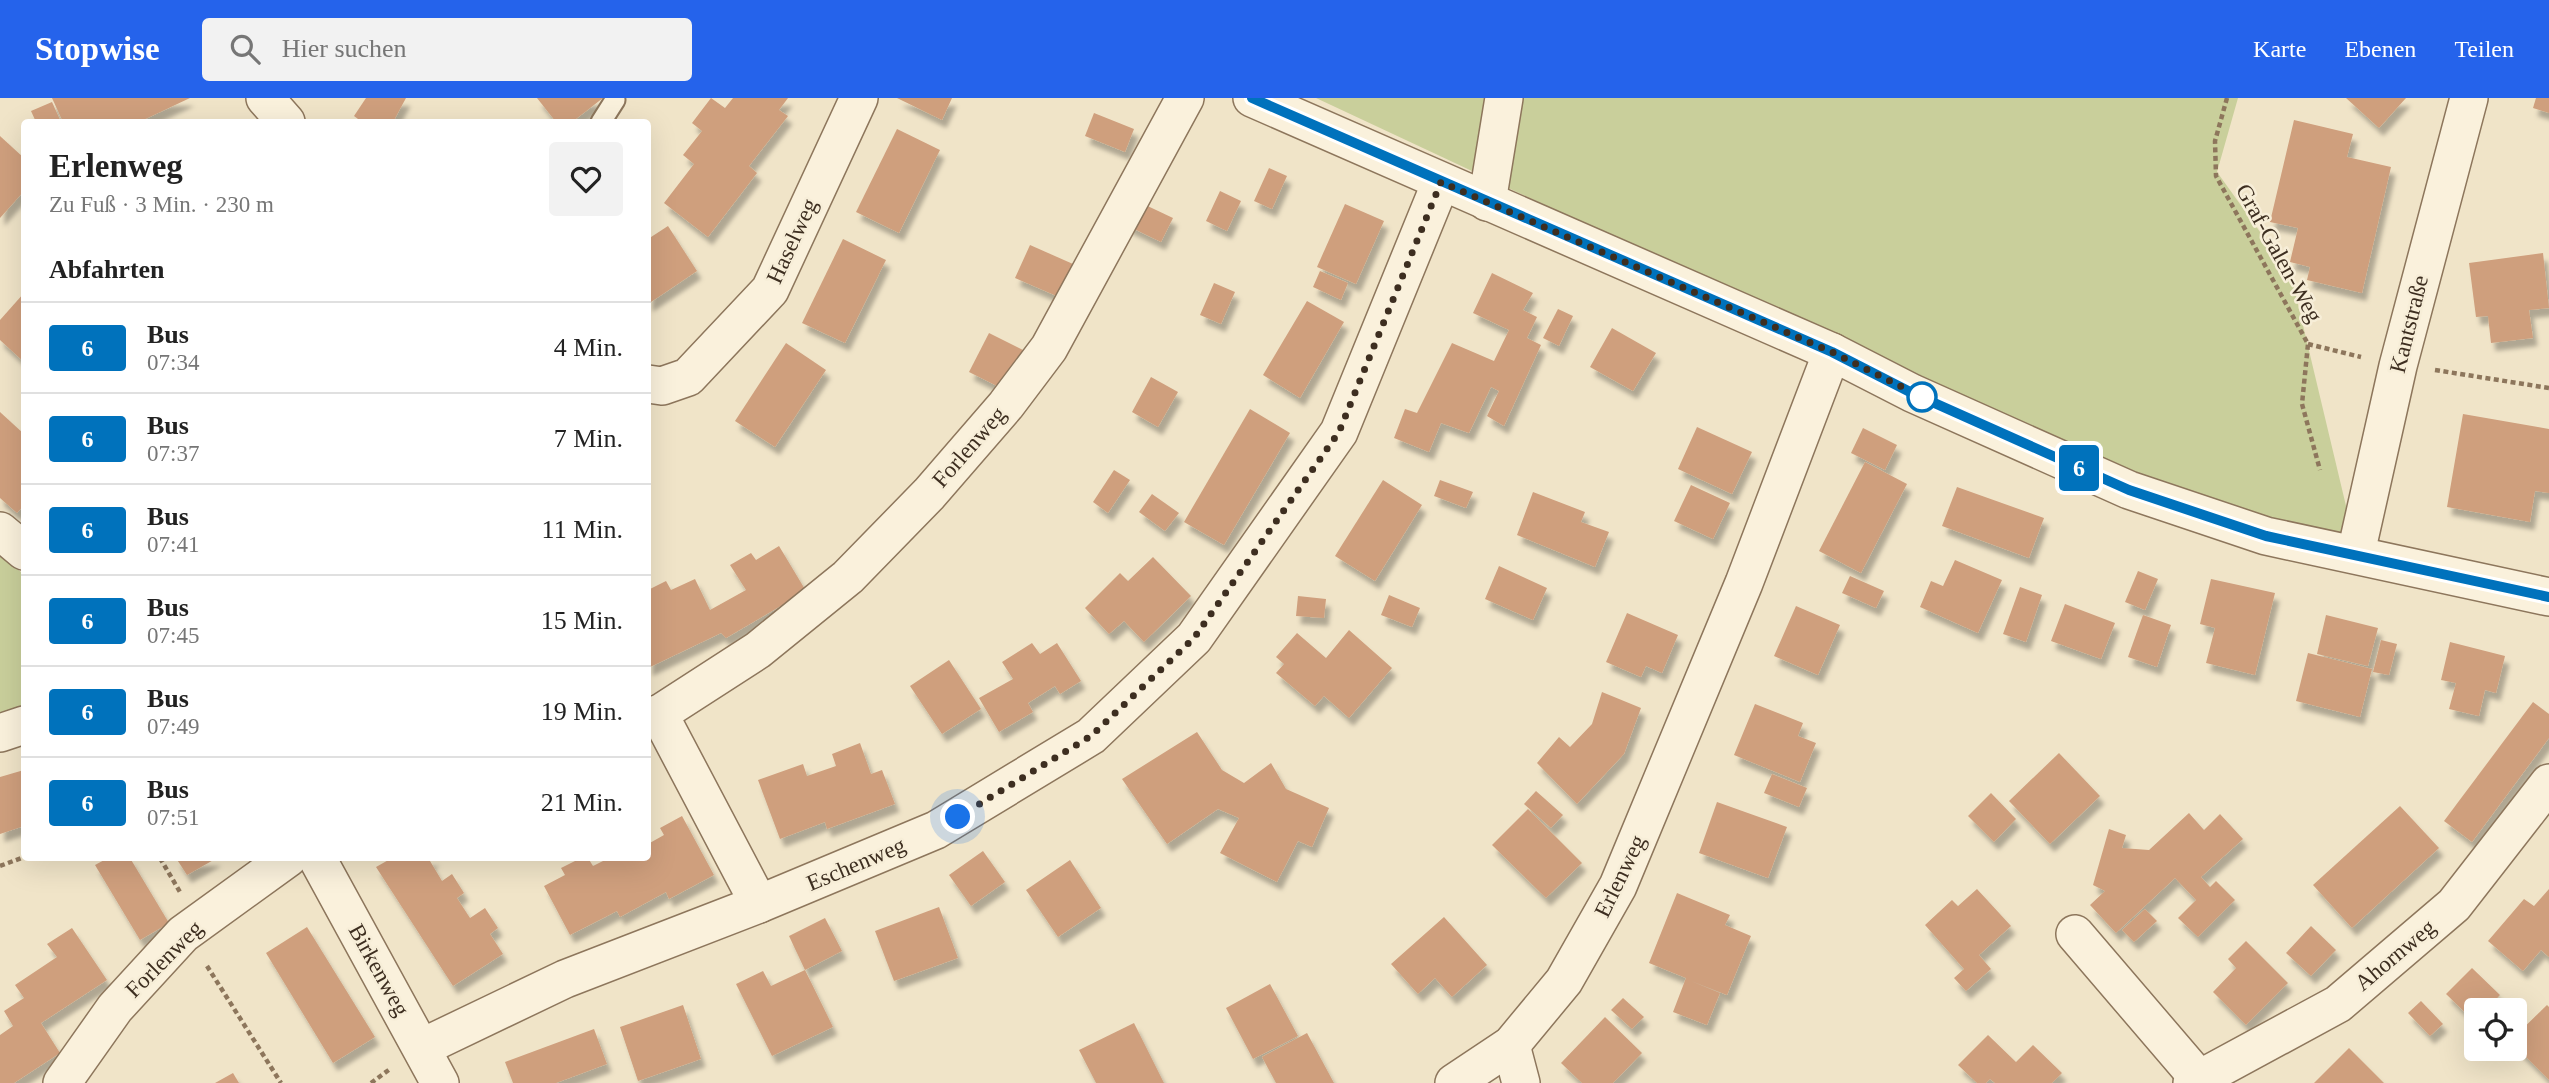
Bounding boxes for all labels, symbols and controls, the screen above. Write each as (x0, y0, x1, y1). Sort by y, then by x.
search box (202, 18, 692, 81)
icon: search (226, 30, 264, 68)
text: Stopwise (35, 31, 160, 67)
text: Hier suchen (282, 34, 407, 63)
text: Karte (2253, 36, 2306, 62)
text: Ebenen (2344, 36, 2416, 62)
text: Teilen (2454, 36, 2514, 62)
button: heart (549, 142, 623, 216)
text: Erlenweg (49, 148, 183, 184)
street label: Graf-Galen-Weg (2231, 180, 2327, 327)
text: Zu Fuß · 3 Min. · 230 m (49, 192, 274, 217)
street label: Haselweg (762, 194, 823, 287)
text: Abfahrten (49, 255, 165, 284)
street label: Kantstraße (2385, 273, 2433, 375)
text: Bus (147, 320, 189, 349)
text: 4 Min. (554, 333, 623, 362)
text: 6 (82, 335, 94, 361)
text: 07:34 (147, 350, 199, 375)
unlabelled marker (1907, 382, 1937, 412)
street label: Forlenweg (927, 401, 1011, 492)
text: Bus (147, 411, 189, 440)
text: 7 Min. (554, 424, 623, 453)
text: 6 (82, 426, 94, 452)
text: 07:37 (147, 441, 199, 466)
line badge: 6 (2056, 445, 2102, 491)
text: 6 (2073, 455, 2085, 481)
text: Bus (147, 502, 189, 531)
text: 11 Min. (542, 515, 623, 544)
text: 6 (82, 517, 94, 543)
text: 07:41 (147, 532, 199, 557)
text: Bus (147, 593, 189, 622)
text: 15 Min. (541, 606, 623, 635)
text: 6 (82, 608, 94, 634)
text: 07:45 (147, 623, 199, 648)
text: Bus (147, 684, 189, 713)
text: 19 Min. (541, 697, 623, 726)
text: 6 (82, 699, 94, 725)
text: 07:49 (147, 714, 199, 739)
text: Bus (147, 775, 189, 804)
text: 21 Min. (541, 788, 623, 817)
text: 6 (82, 790, 94, 816)
your location (940, 799, 975, 834)
text: 07:51 (147, 805, 199, 830)
street label: Erlenweg (1589, 830, 1651, 921)
street label: Eschenweg (803, 832, 910, 896)
street label: Ahornweg (2350, 914, 2441, 996)
street label: Forlenweg (120, 915, 208, 1003)
street label: Birkenweg (344, 920, 415, 1021)
map controls (2464, 998, 2527, 1061)
button: locate (2464, 998, 2527, 1061)

